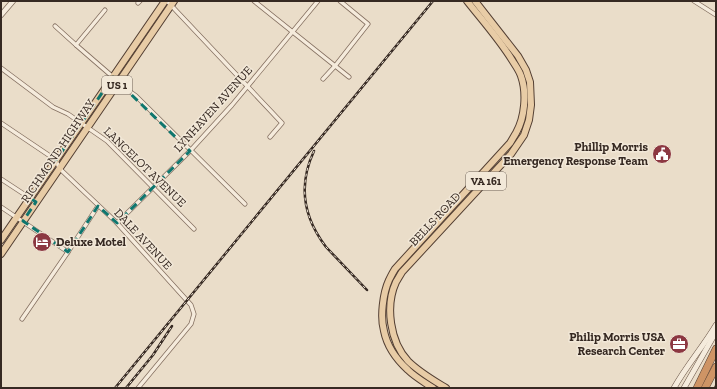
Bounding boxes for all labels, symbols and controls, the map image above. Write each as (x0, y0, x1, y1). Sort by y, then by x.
street label: LYNHAVEN AVENUE (171, 63, 255, 155)
road number: US 1 (102, 76, 132, 94)
street label: RICHMOND HIGHWAY (18, 96, 98, 205)
street label: LANCELOT AVENUE (101, 124, 189, 210)
place label: Phillip Morris Emergency Response Team (503, 140, 648, 168)
public building icon: Phillip Morris Emergency Response Team (651, 143, 673, 165)
road number: VA 161 (466, 172, 506, 190)
street label: BELLS ROAD (407, 189, 463, 249)
street label: DALE AVENUE (111, 206, 175, 272)
hotel icon: Deluxe Motel (31, 231, 53, 253)
place label: Deluxe Motel (56, 235, 126, 249)
place label: Philip Morris USA Research Center (569, 330, 666, 358)
office icon: Philip Morris USA Research Center (668, 333, 690, 355)

